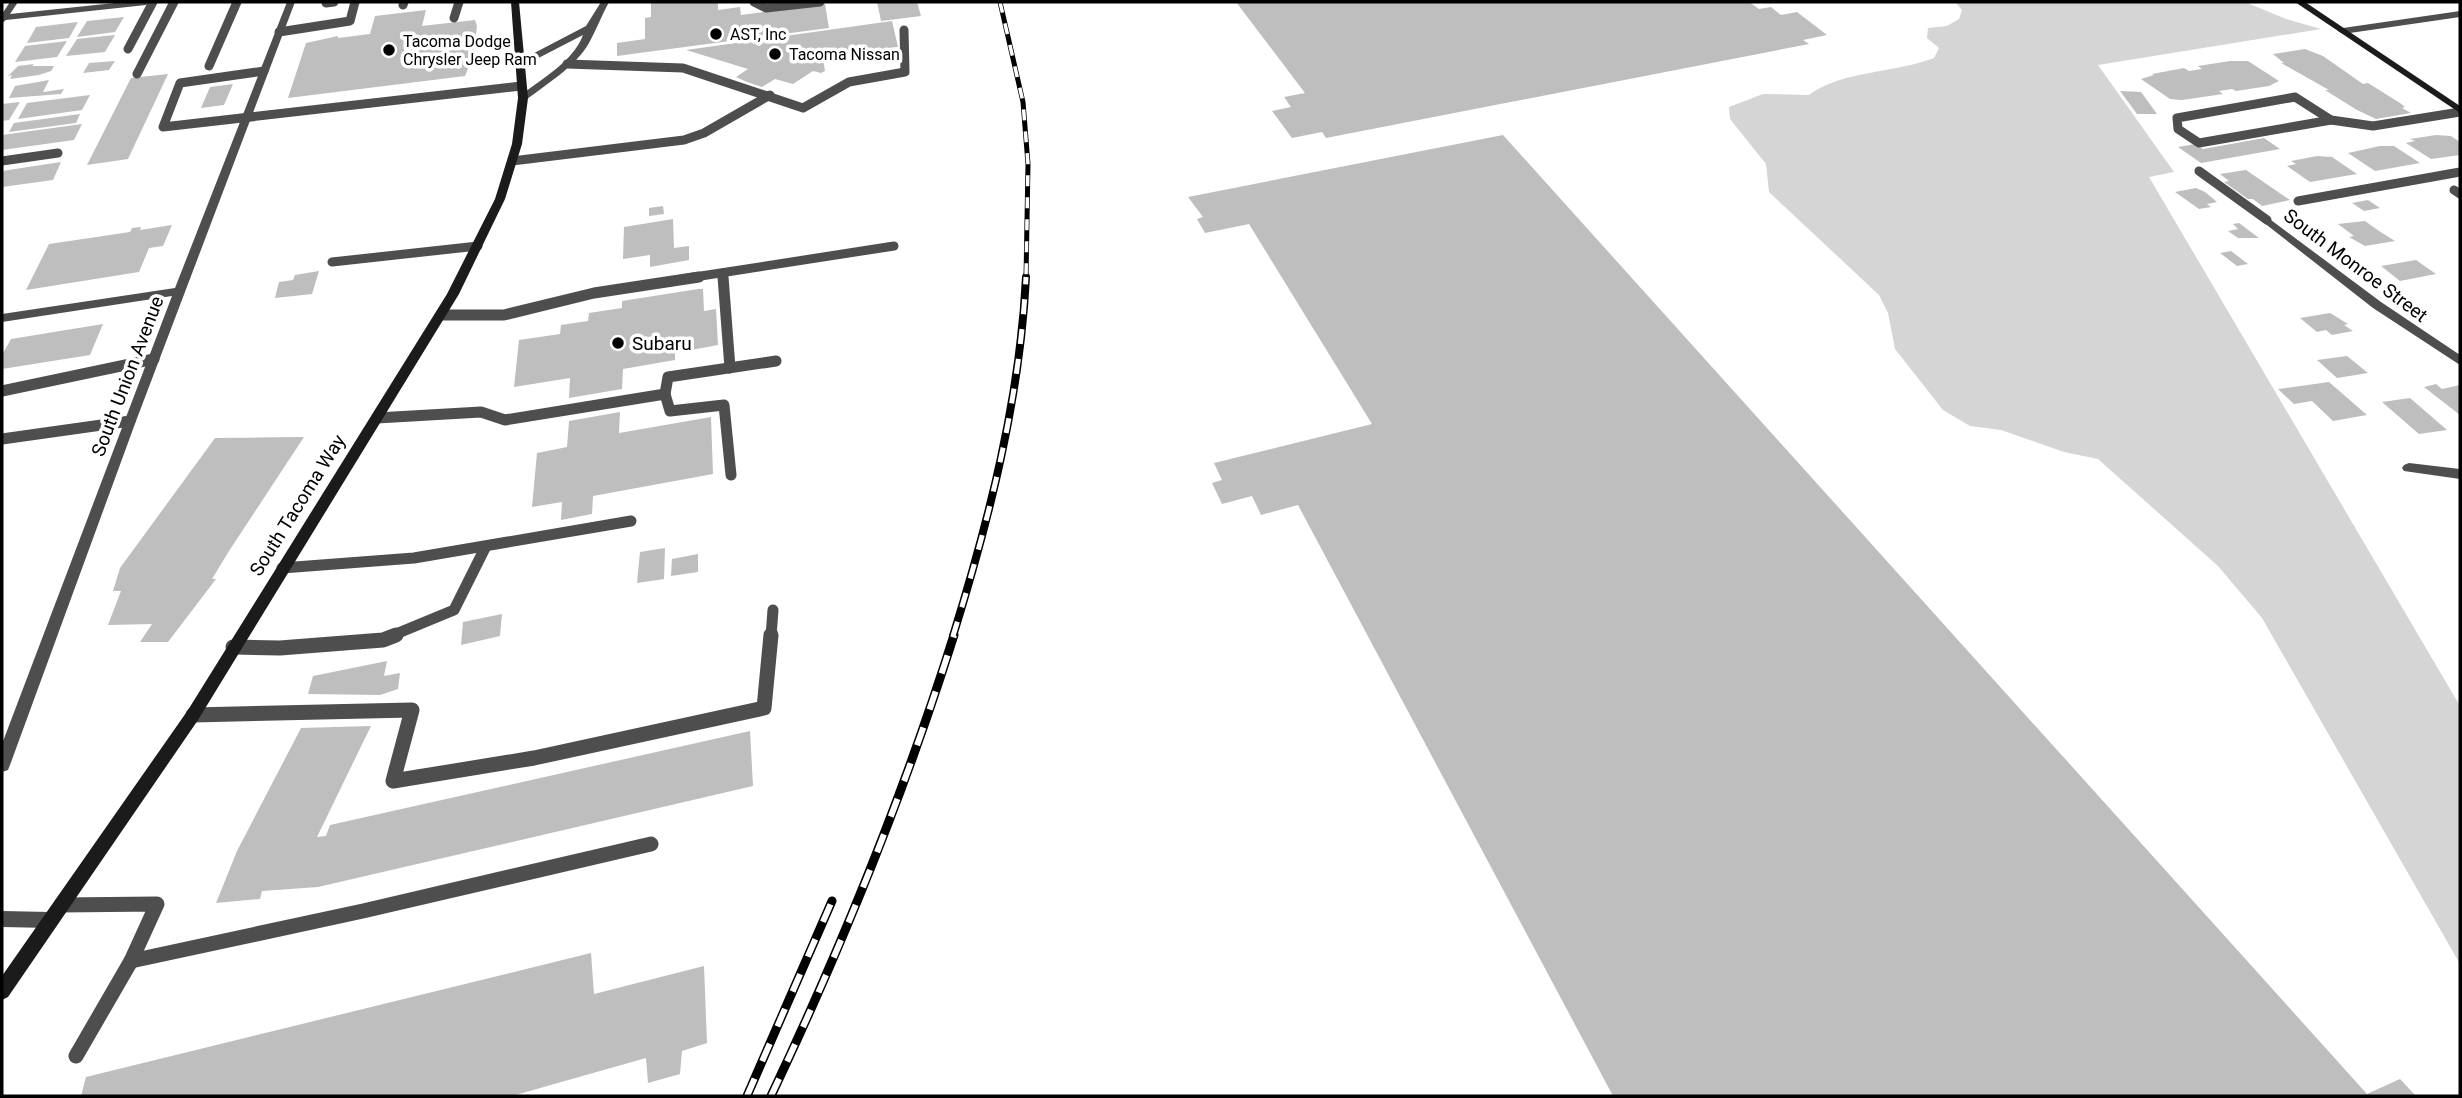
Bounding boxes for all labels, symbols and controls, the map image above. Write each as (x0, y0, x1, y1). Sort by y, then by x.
place label: AST, Inc (730, 25, 786, 44)
marker: AST, Inc (708, 26, 724, 42)
place label: Tacoma Dodge Chrysler Jeep Ram (403, 32, 537, 69)
marker: Tacoma Dodge Chrysler Jeep Ram (381, 42, 397, 58)
place label: Tacoma Nissan (789, 45, 900, 64)
marker: Tacoma Nissan (767, 46, 783, 62)
street label: South Monroe Street (2279, 204, 2432, 327)
street label: South Union Avenue (86, 293, 169, 459)
place label: Subaru (632, 332, 692, 355)
marker: Subaru (610, 335, 626, 351)
street label: South Tacoma Way (245, 430, 350, 580)

